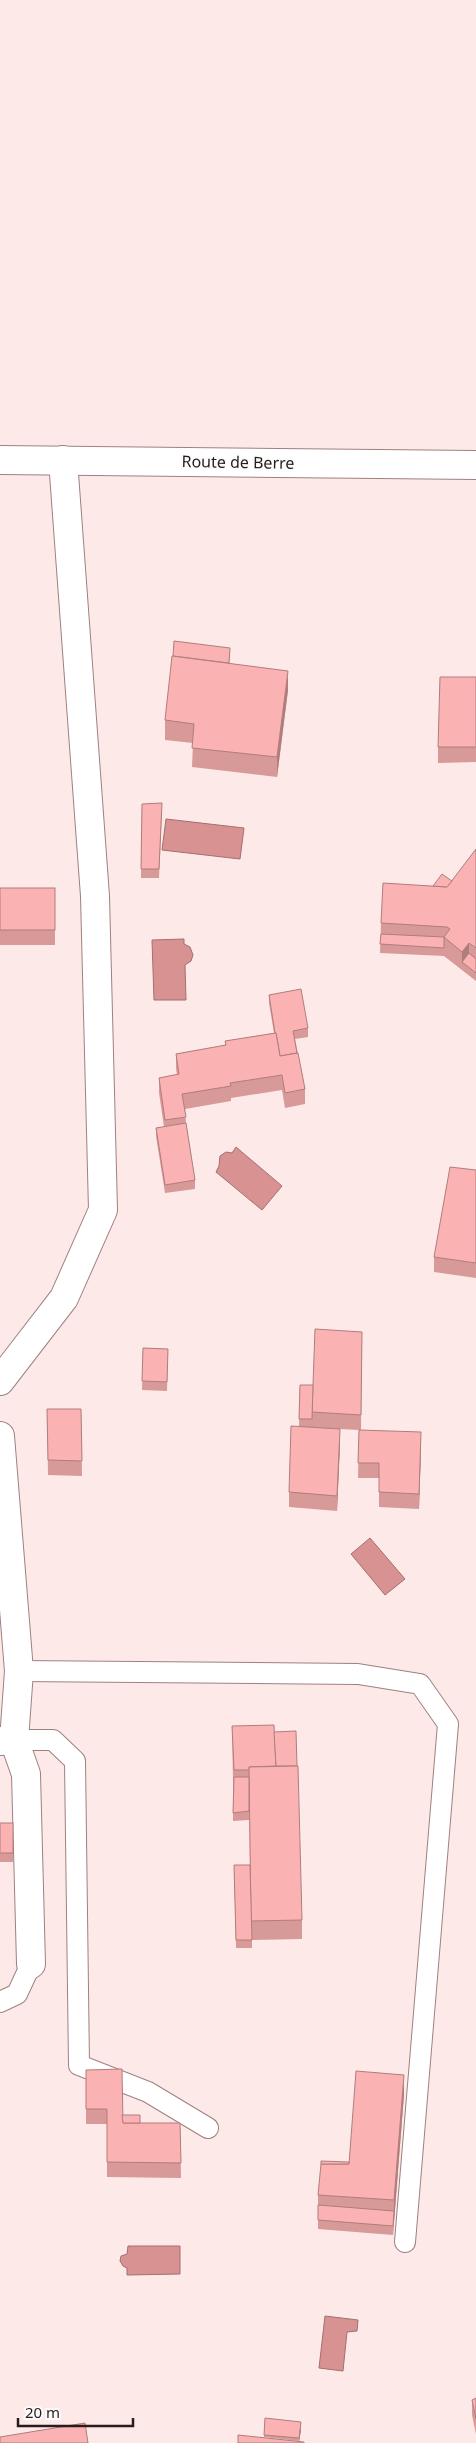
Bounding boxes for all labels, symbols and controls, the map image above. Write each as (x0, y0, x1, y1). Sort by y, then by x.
street label: Route de Berre (181, 450, 295, 474)
scale bar (18, 2396, 132, 2428)
text: 20 m (25, 2402, 60, 2422)

